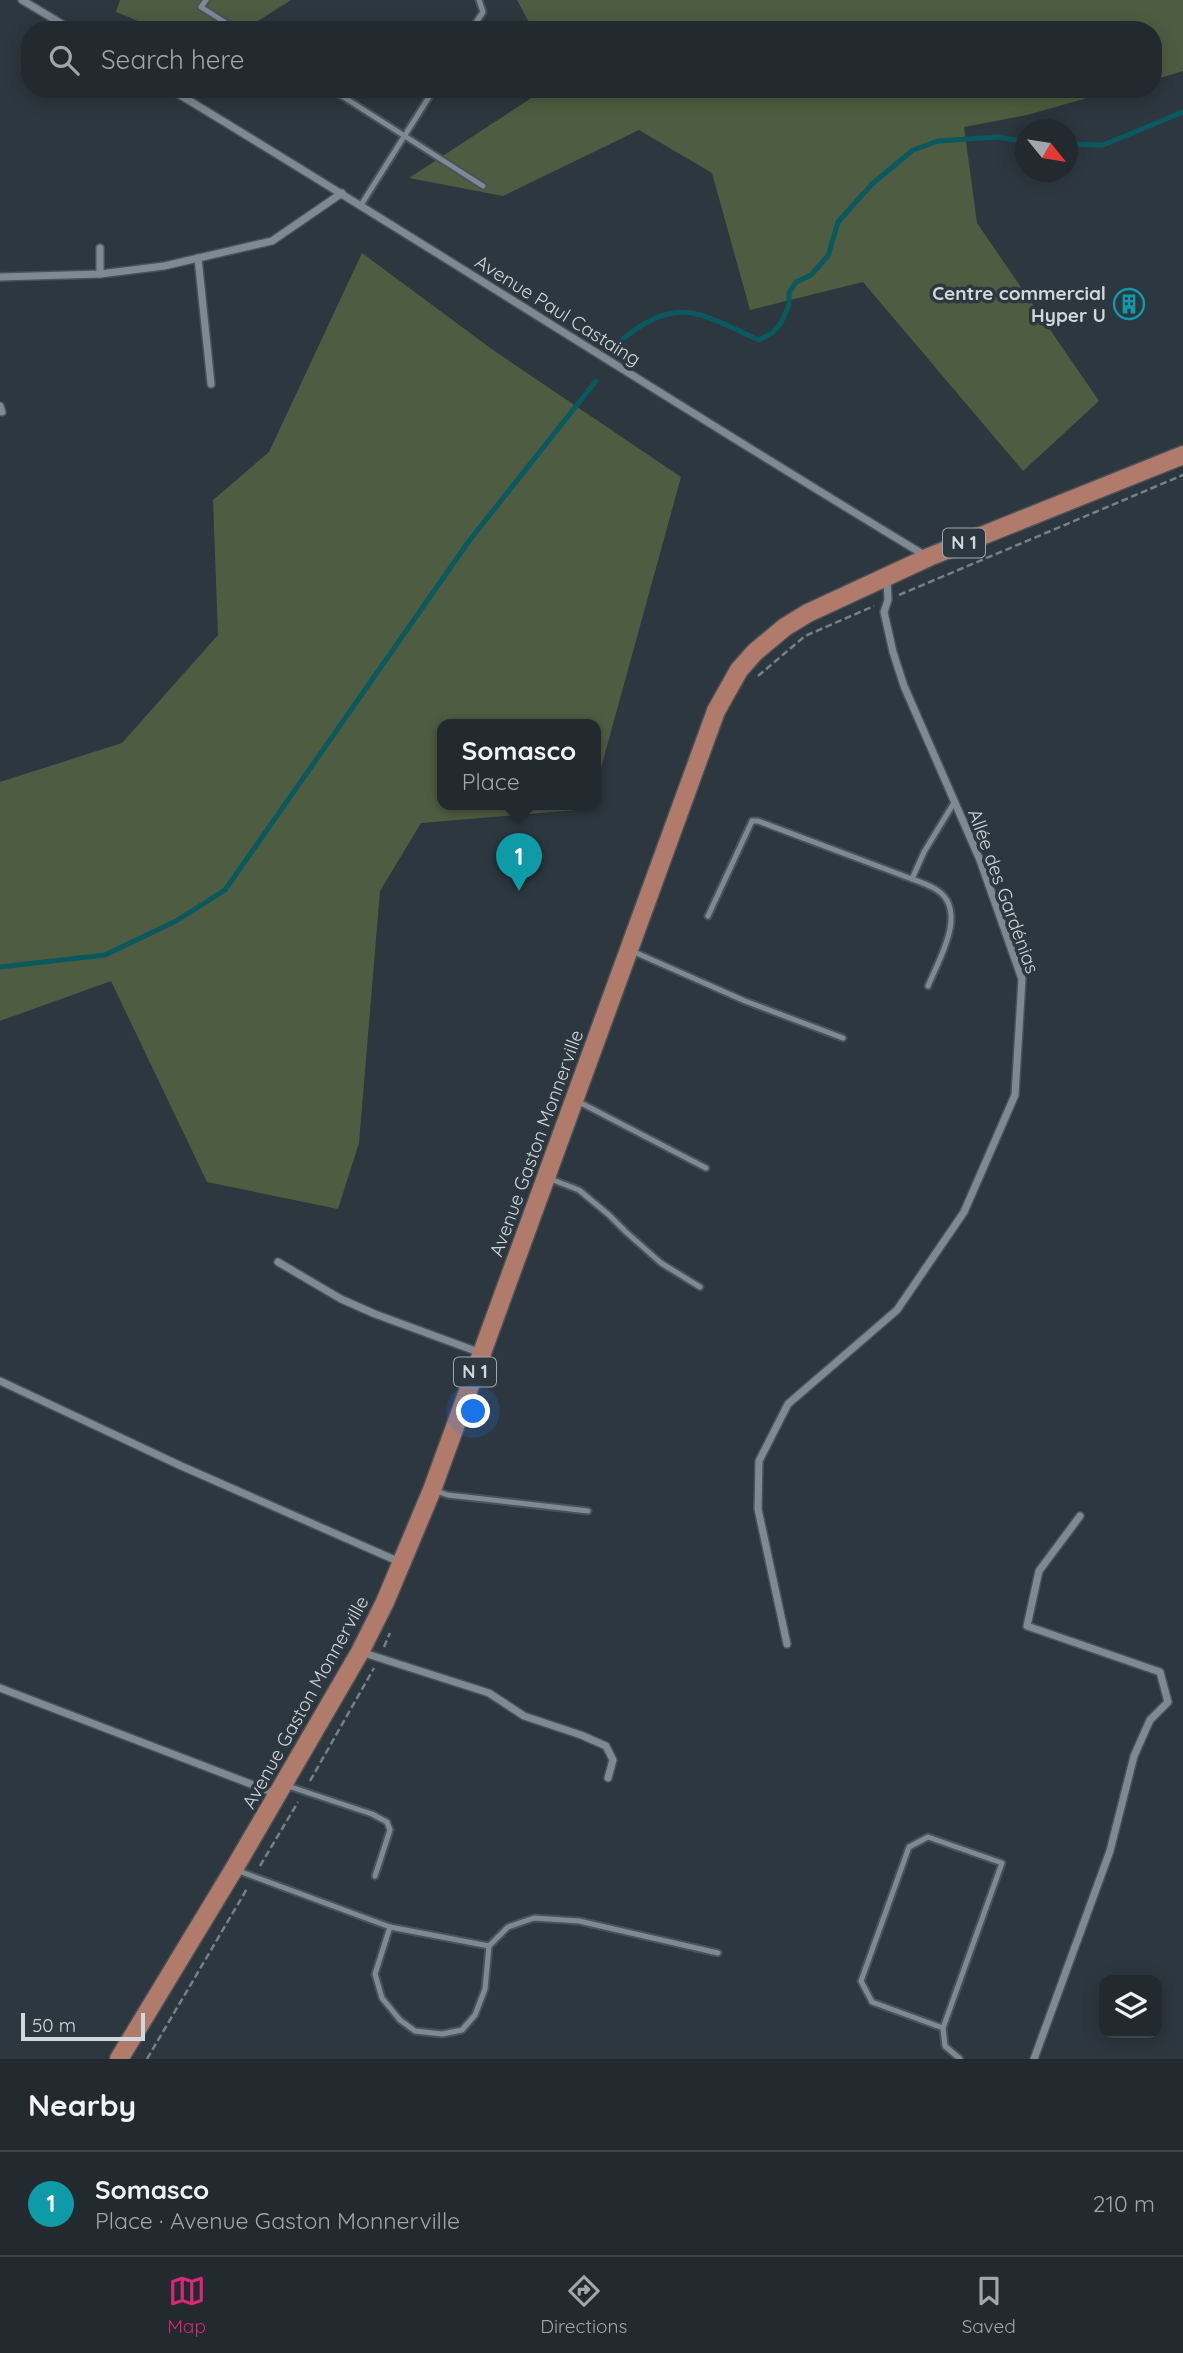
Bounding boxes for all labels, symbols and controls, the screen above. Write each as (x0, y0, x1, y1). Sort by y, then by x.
search box (21, 21, 1162, 98)
icon: search (45, 41, 83, 79)
text: Search here (101, 43, 245, 76)
north arrow (1015, 119, 1078, 182)
street label: Avenue Paul Castaing (471, 249, 645, 371)
place label: Centre commercial Hyper U (932, 281, 1106, 327)
building icon: Centre commercial Hyper U (1112, 287, 1146, 321)
road number: N 1 (943, 528, 985, 558)
popup (437, 719, 601, 810)
text: Somasco (462, 734, 576, 767)
text: Place (462, 767, 520, 796)
street label: Allée des Gardénias (963, 805, 1045, 977)
pin: 1 (496, 833, 542, 891)
street label: Avenue Gaston Monnerville (484, 1026, 588, 1260)
road number: N 1 (454, 1358, 496, 1386)
your location (456, 1394, 490, 1428)
street label: Avenue Gaston Monnerville (236, 1591, 374, 1813)
map controls (1099, 1975, 1162, 2038)
button: layers (1099, 1975, 1162, 2038)
scale bar (21, 2010, 145, 2042)
text: 50 m (32, 2013, 76, 2037)
text: Nearby (28, 2086, 136, 2124)
text: Somasco (95, 2173, 209, 2206)
text: 1 (47, 2189, 55, 2218)
text: 210 m (1093, 2189, 1155, 2218)
text: Place · Avenue Gaston Monnerville (95, 2206, 460, 2235)
tab: Map (167, 2272, 206, 2338)
tab: Directions (540, 2272, 627, 2338)
tab: Saved (962, 2272, 1016, 2338)

